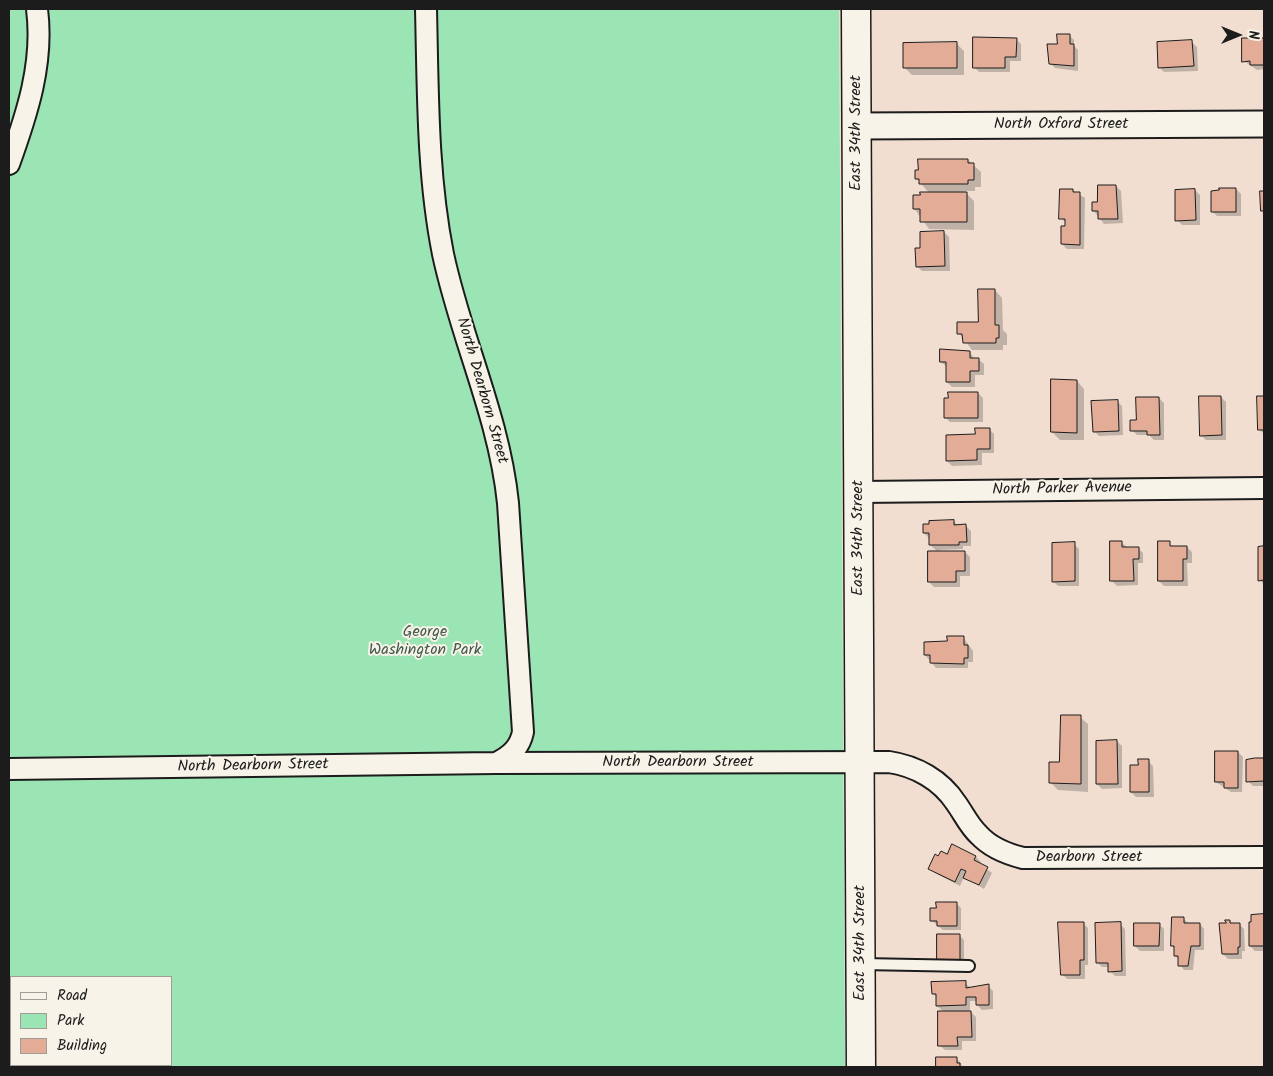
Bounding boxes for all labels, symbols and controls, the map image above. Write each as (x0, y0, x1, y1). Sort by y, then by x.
north arrow (1213, 10, 1263, 60)
text: N (1242, 31, 1264, 39)
street label: East 34th Street (847, 75, 867, 191)
street label: North Oxford Street (994, 115, 1128, 135)
street label: North Dearborn Street (451, 316, 511, 466)
street label: North Parker Avenue (992, 479, 1132, 501)
street label: East 34th Street (849, 480, 869, 596)
park label: George Washington Park (369, 623, 481, 661)
street label: North Dearborn Street (602, 753, 754, 773)
street label: North Dearborn Street (177, 756, 329, 778)
street label: Dearborn Street (1036, 848, 1142, 868)
street label: East 34th Street (851, 885, 871, 1001)
legend (10, 976, 172, 1066)
text: Road (57, 984, 87, 1008)
text: Park (57, 1009, 84, 1033)
text: Building (57, 1034, 107, 1058)

